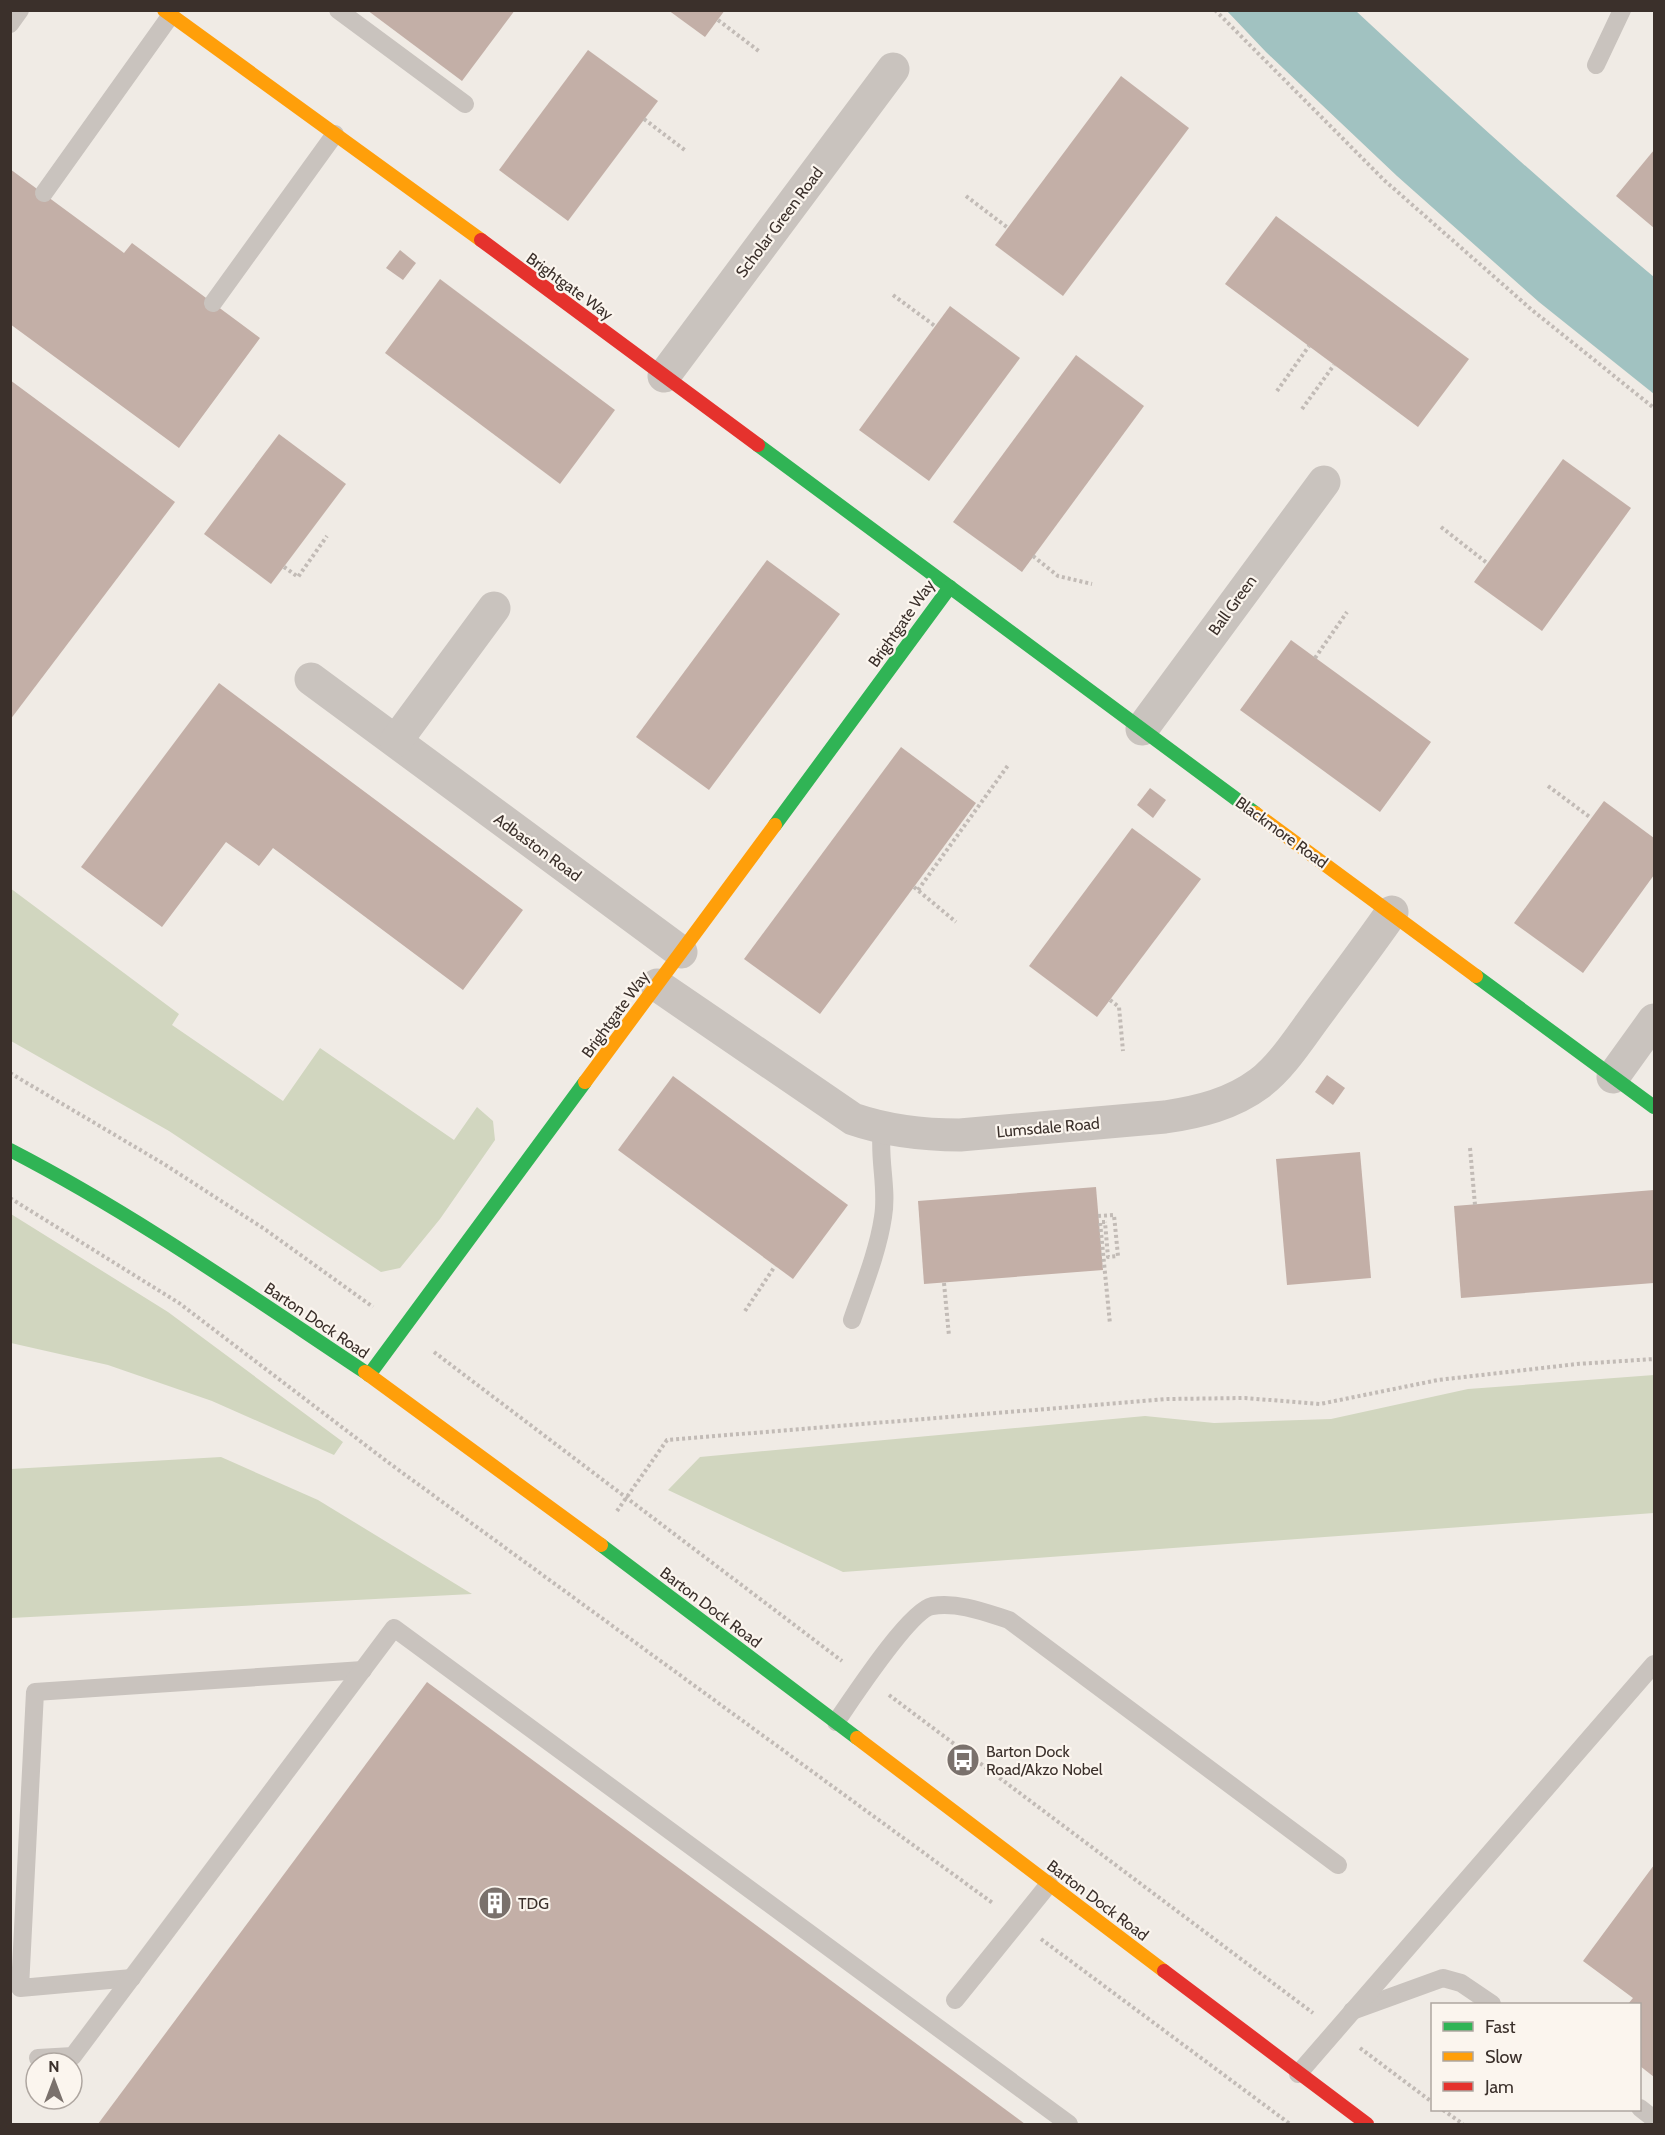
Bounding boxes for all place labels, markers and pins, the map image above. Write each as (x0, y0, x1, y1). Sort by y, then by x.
bus stop icon: Barton Dock Road/Akzo Nobel (945, 1742, 981, 1778)
place label: Barton Dock Road/Akzo Nobel (986, 1742, 1103, 1779)
building icon: TDG (477, 1885, 513, 1921)
place label: TDG (518, 1894, 549, 1913)

